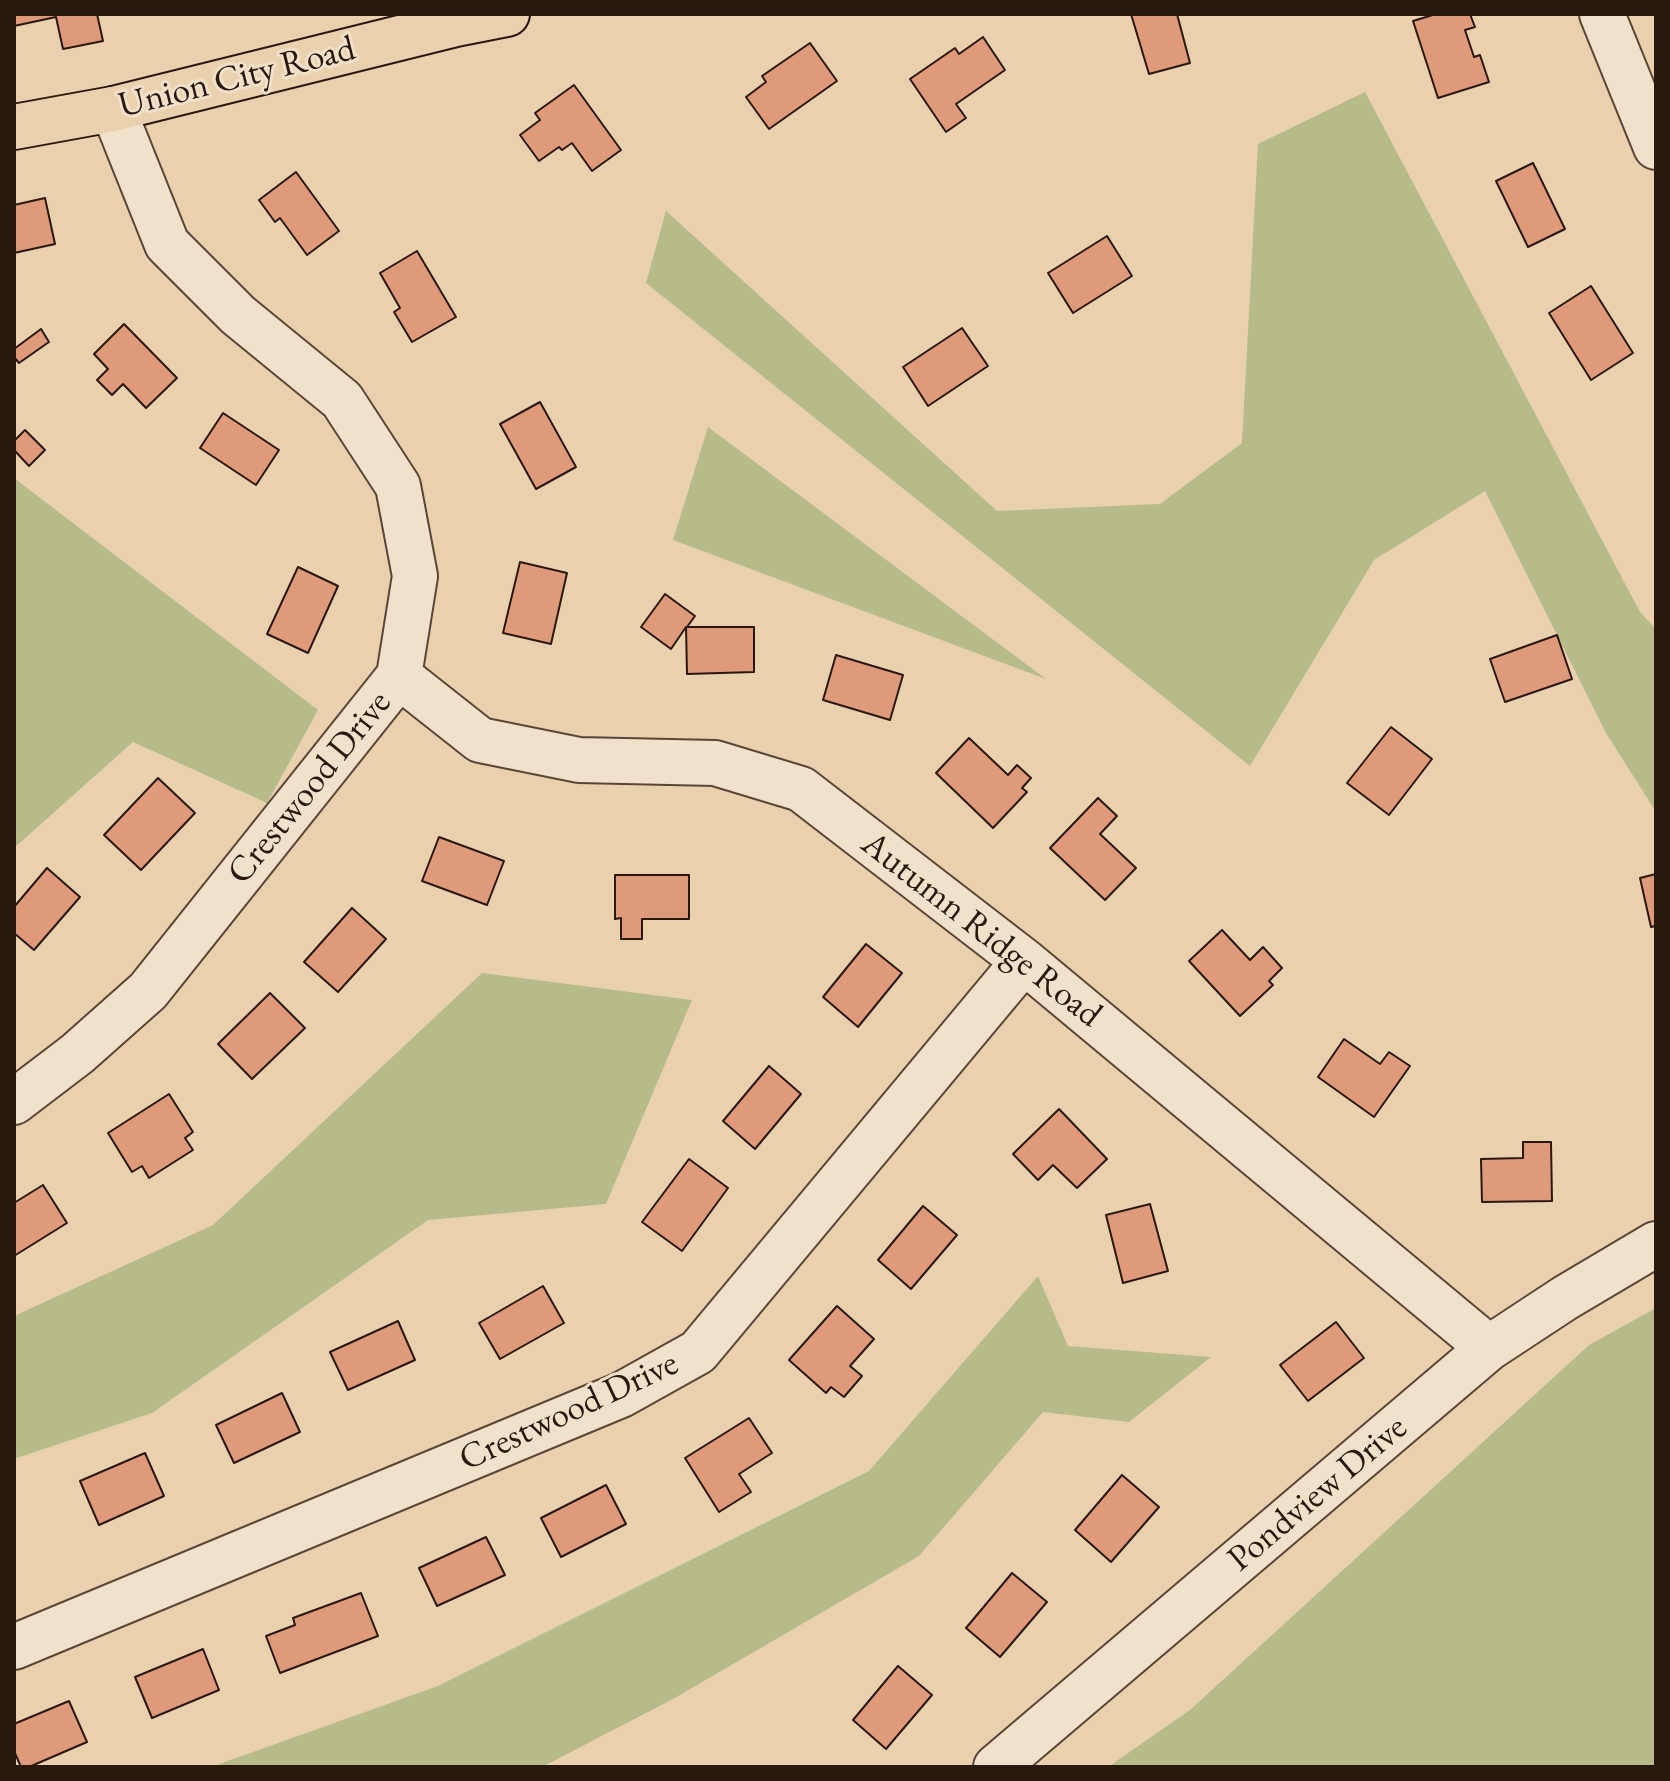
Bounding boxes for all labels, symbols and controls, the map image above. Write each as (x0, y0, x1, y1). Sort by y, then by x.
street label: Union City Road (114, 28, 360, 128)
street label: Crestwood Drive (219, 683, 401, 893)
street label: Autumn Ridge Road (852, 823, 1110, 1037)
street label: Crestwood Drive (453, 1342, 685, 1482)
street label: Pondview Drive (1220, 1407, 1416, 1581)

